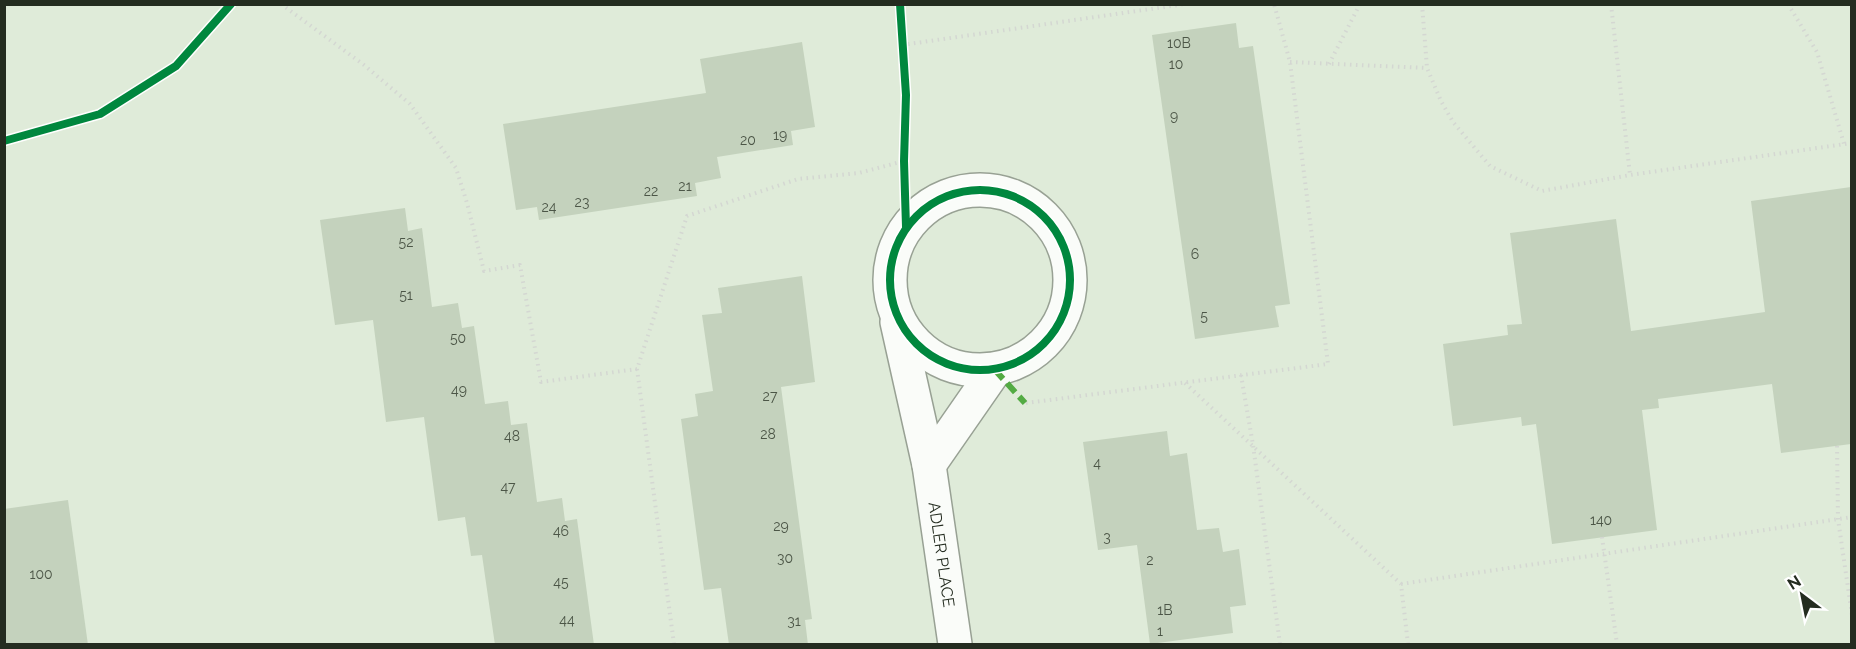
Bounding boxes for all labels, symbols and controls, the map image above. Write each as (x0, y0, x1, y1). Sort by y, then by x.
house number: 10B (1167, 35, 1191, 51)
house number: 10 (1169, 56, 1183, 72)
house number: 9 (1170, 108, 1178, 124)
house number: 19 (773, 127, 787, 143)
house number: 20 (740, 132, 756, 148)
house number: 21 (678, 178, 692, 194)
house number: 22 (644, 183, 658, 199)
house number: 23 (575, 194, 589, 210)
house number: 24 (542, 199, 557, 215)
house number: 52 (399, 234, 413, 250)
house number: 6 (1191, 246, 1199, 262)
house number: 51 (399, 287, 413, 303)
house number: 5 (1200, 308, 1208, 324)
house number: 50 (450, 330, 466, 346)
house number: 49 (451, 382, 467, 398)
house number: 27 (763, 388, 778, 404)
house number: 28 (760, 426, 776, 442)
house number: 48 (504, 428, 520, 444)
house number: 4 (1093, 455, 1101, 471)
house number: 47 (500, 479, 516, 495)
street label: ADLER PLACE (925, 501, 959, 609)
house number: 140 (1590, 512, 1612, 528)
house number: 29 (773, 518, 789, 534)
house number: 46 (553, 523, 569, 539)
house number: 3 (1103, 529, 1111, 545)
house number: 30 (777, 550, 793, 566)
house number: 2 (1146, 552, 1154, 568)
north arrow (1772, 565, 1832, 625)
house number: 100 (29, 566, 53, 582)
text: N (1784, 571, 1805, 594)
house number: 45 (553, 574, 569, 590)
house number: 1B (1157, 602, 1173, 618)
house number: 44 (559, 612, 575, 628)
house number: 31 (787, 613, 801, 629)
house number: 1 (1157, 623, 1163, 639)

